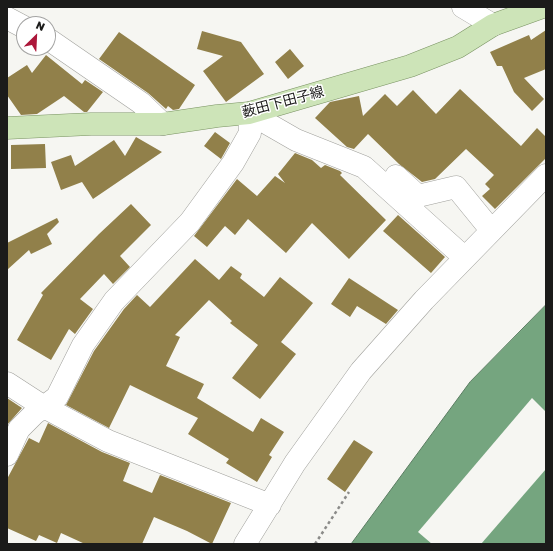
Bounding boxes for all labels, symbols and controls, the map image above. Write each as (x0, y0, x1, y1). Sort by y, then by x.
north arrow (16, 16, 56, 56)
text: N (34, 18, 47, 33)
street label: 薮田下田子線 (240, 83, 326, 121)

